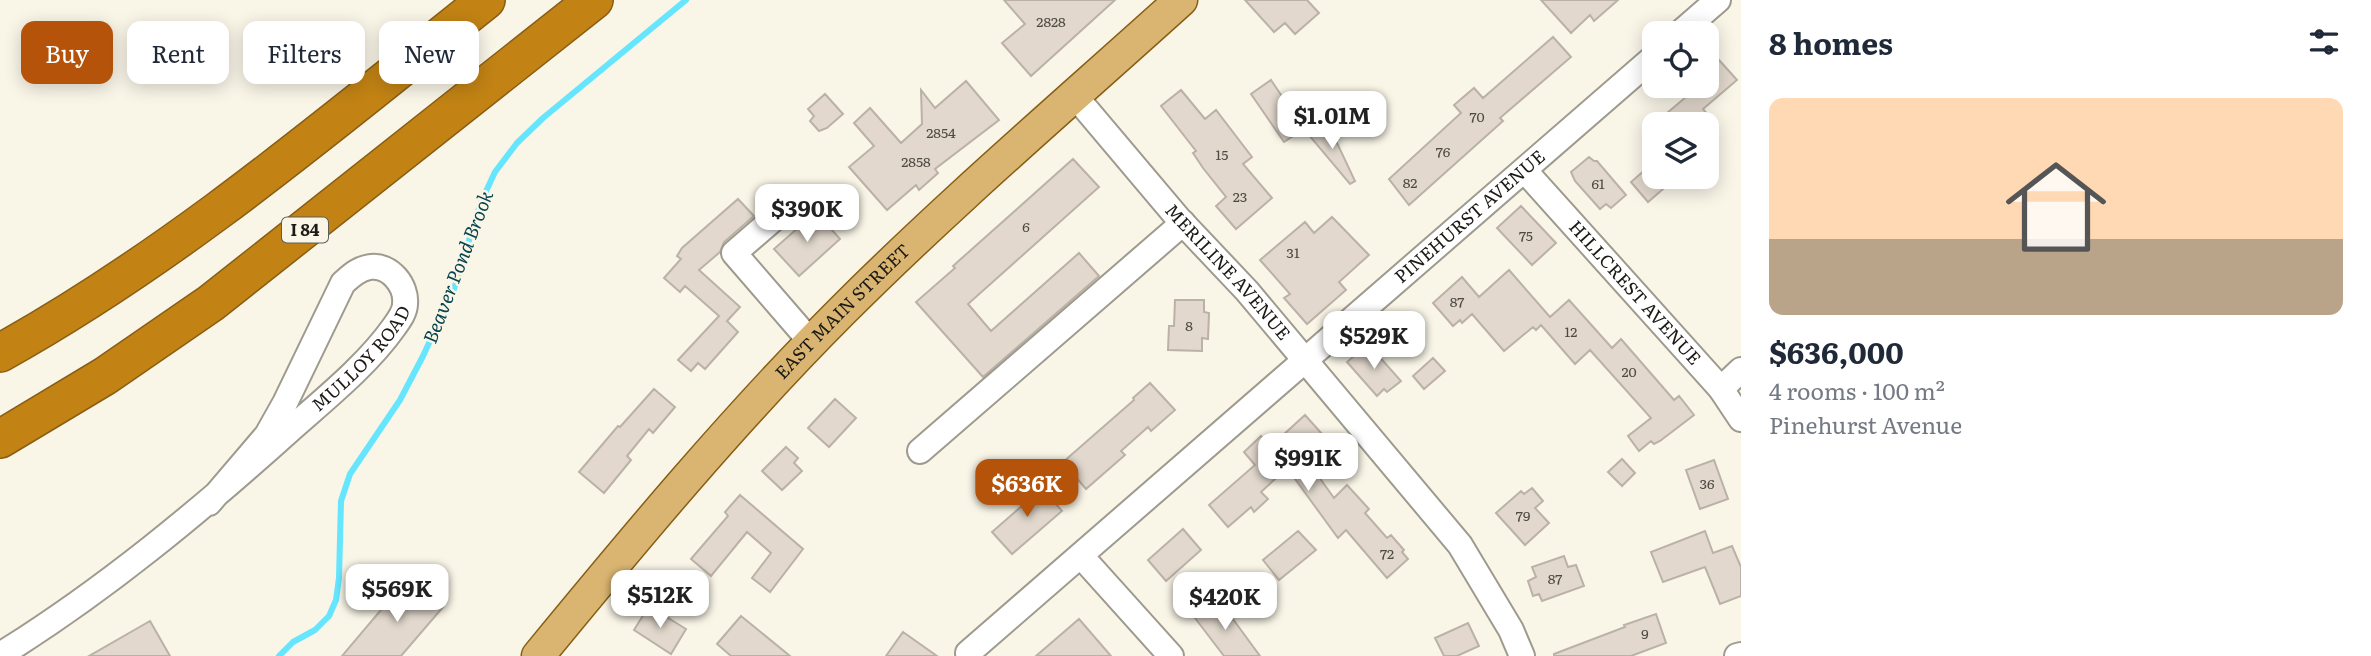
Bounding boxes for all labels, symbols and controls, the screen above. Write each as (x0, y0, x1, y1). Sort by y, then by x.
house number: 2828 (1036, 11, 1066, 31)
text: 8 homes (1769, 20, 1893, 64)
chip: Buy (21, 21, 113, 84)
chip: Rent (127, 21, 229, 84)
chip: Filters (243, 21, 365, 84)
chip: New (379, 21, 479, 84)
map controls (1642, 21, 1719, 189)
button: locate (1642, 21, 1719, 98)
icon: filters (2305, 23, 2343, 61)
pin: $1.01M (1275, 92, 1389, 151)
text: $1.01M (1293, 97, 1371, 131)
house number: 70 (1469, 106, 1485, 126)
button: layers (1642, 112, 1719, 189)
house number: 2854 (926, 122, 956, 142)
house number: 76 (1436, 141, 1451, 161)
street label: PINEHURST AVENUE (1388, 143, 1550, 289)
house number: 15 (1216, 144, 1228, 164)
icon: home (1993, 144, 2119, 270)
house number: 2858 (901, 151, 931, 171)
house number: 82 (1403, 172, 1417, 192)
house number: 61 (1591, 173, 1605, 193)
pin: $390K (758, 184, 856, 244)
water label: Beaver Pond Brook (415, 186, 499, 347)
house number: 23 (1233, 186, 1247, 206)
text: $390K (771, 190, 843, 224)
street label: MERILINE AVENUE (1159, 197, 1298, 345)
street label: HILLCREST AVENUE (1563, 214, 1708, 370)
house number: 6 (1022, 216, 1030, 236)
road number: I 84 (282, 218, 328, 242)
house number: 75 (1519, 225, 1533, 245)
street label: EAST MAIN STREET (768, 237, 915, 385)
house number: 31 (1286, 242, 1300, 262)
house number: 87 (1450, 291, 1464, 311)
street label: MULLOY ROAD (305, 301, 416, 417)
pin: $529K (1325, 312, 1423, 371)
house number: 8 (1185, 315, 1193, 335)
text: $529K (1339, 317, 1409, 351)
house number: 12 (1565, 321, 1577, 341)
text: $636,000 (1769, 329, 1904, 373)
house number: 20 (1621, 361, 1637, 381)
text: 4 rooms · 100 m² (1769, 373, 1945, 407)
text: Pinehurst Avenue (1769, 407, 1962, 441)
pin: $991K (1259, 434, 1357, 493)
text: $991K (1274, 439, 1342, 473)
pin: $636K (978, 460, 1076, 519)
text: $636K (991, 465, 1063, 499)
house number: 36 (1699, 473, 1715, 493)
house number: 79 (1516, 505, 1530, 525)
house number: 72 (1380, 543, 1394, 563)
pin: $569K (348, 564, 446, 624)
house number: 87 (1548, 568, 1562, 588)
text: $569K (362, 570, 432, 604)
pin: $512K (611, 570, 709, 630)
pin: $420K (1176, 572, 1274, 632)
text: $512K (627, 576, 693, 610)
text: $420K (1189, 578, 1261, 612)
house number: 9 (1641, 623, 1649, 643)

